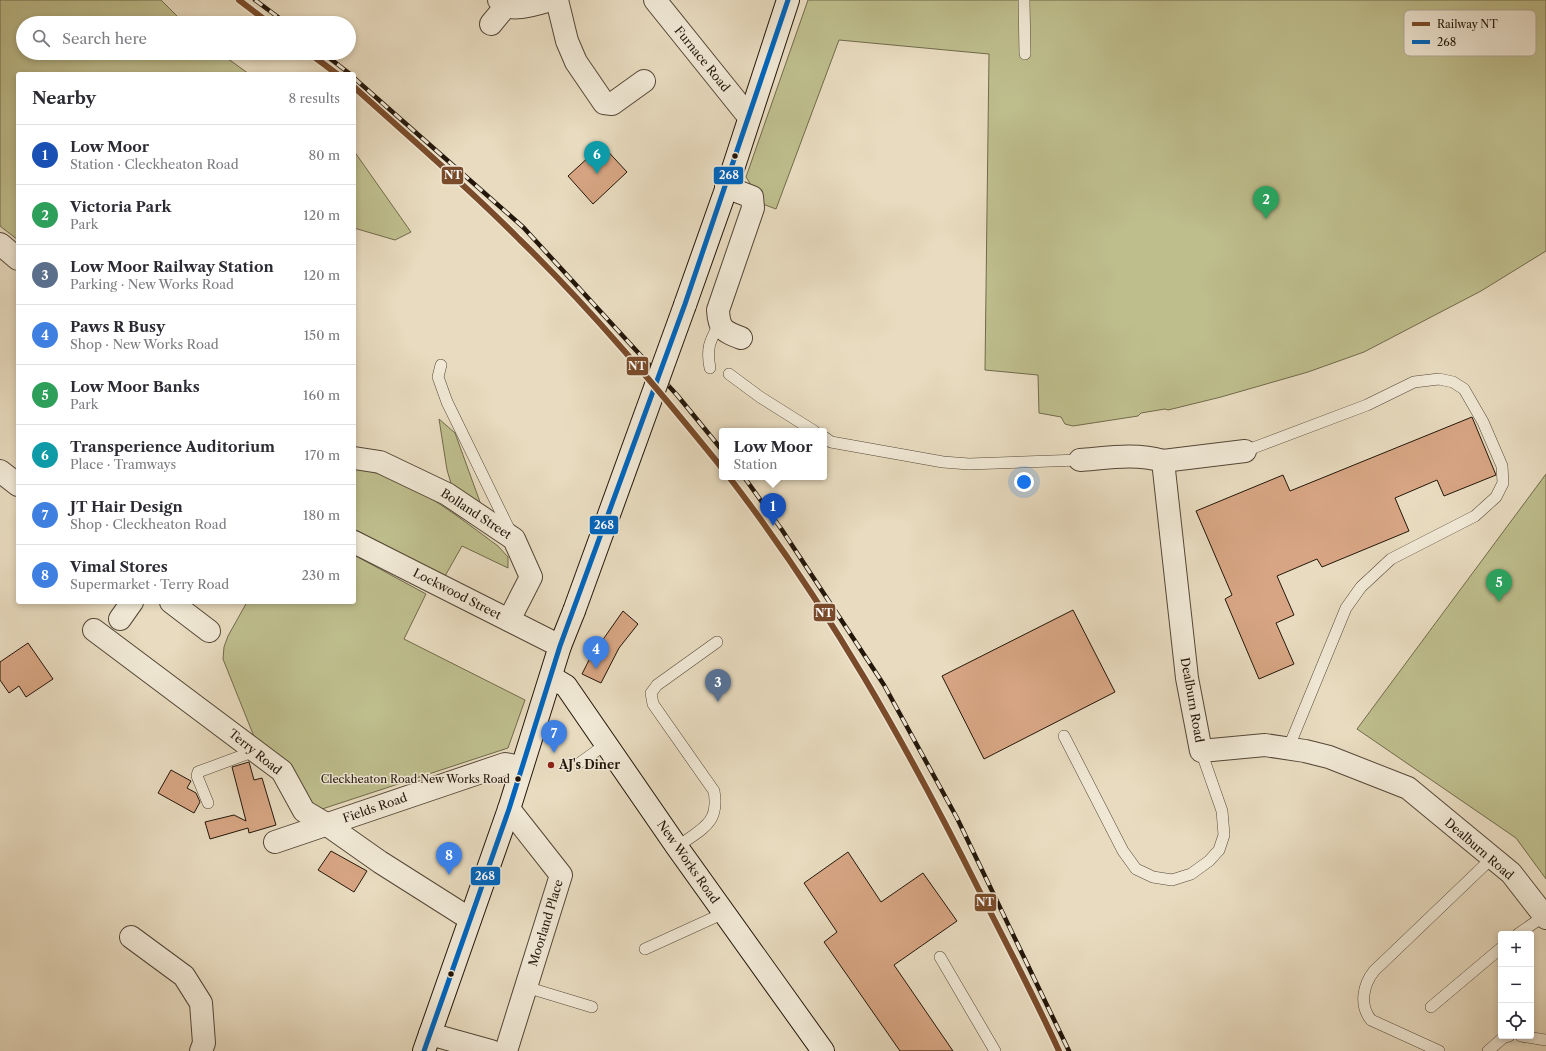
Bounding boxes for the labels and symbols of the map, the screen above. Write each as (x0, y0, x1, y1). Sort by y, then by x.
legend (1404, 10, 1536, 56)
text: Railway NT (1437, 17, 1498, 31)
street label: Furnace Road (671, 23, 734, 95)
text: 268 (1437, 35, 1456, 49)
pin: 6 (584, 141, 610, 174)
unlabelled marker (730, 151, 740, 161)
line badge: NT (441, 166, 464, 185)
line badge: 268 (713, 166, 744, 185)
text: NT (444, 168, 463, 182)
text: 268 (719, 168, 739, 182)
pin: 2 (1253, 186, 1279, 219)
line badge: NT (626, 356, 649, 376)
text: NT (628, 359, 647, 373)
your location (1014, 472, 1034, 492)
street label: Bolland Street (438, 485, 515, 542)
pin: 1 (760, 493, 786, 526)
line badge: 268 (589, 515, 619, 535)
text: 268 (594, 518, 614, 532)
street label: Lockwood Street (411, 565, 505, 623)
pin: 5 (1486, 569, 1512, 602)
line badge: NT (813, 603, 836, 622)
text: NT (815, 606, 834, 620)
pin: 4 (583, 636, 609, 669)
street label: Dealburn Road (1178, 656, 1208, 744)
pin: 3 (705, 669, 731, 702)
pin: 7 (541, 720, 567, 753)
street label: Terry Road (226, 726, 285, 778)
place label: AJ's Diner (558, 757, 620, 772)
marker: AJ's Diner (546, 760, 556, 770)
place label: Cleckheaton Road New Works Road (321, 772, 510, 786)
marker: Cleckheaton Road New Works Road (513, 774, 523, 784)
street label: Fields Road (341, 789, 410, 826)
street label: Dealburn Road (1442, 815, 1517, 883)
street label: New Works Road (654, 817, 723, 907)
pin: 8 (436, 842, 462, 875)
line badge: 268 (470, 866, 501, 886)
text: 268 (475, 869, 495, 883)
street label: Moorland Place (525, 877, 566, 968)
line badge: NT (974, 893, 997, 912)
text: NT (976, 895, 995, 909)
unlabelled marker (446, 969, 456, 979)

